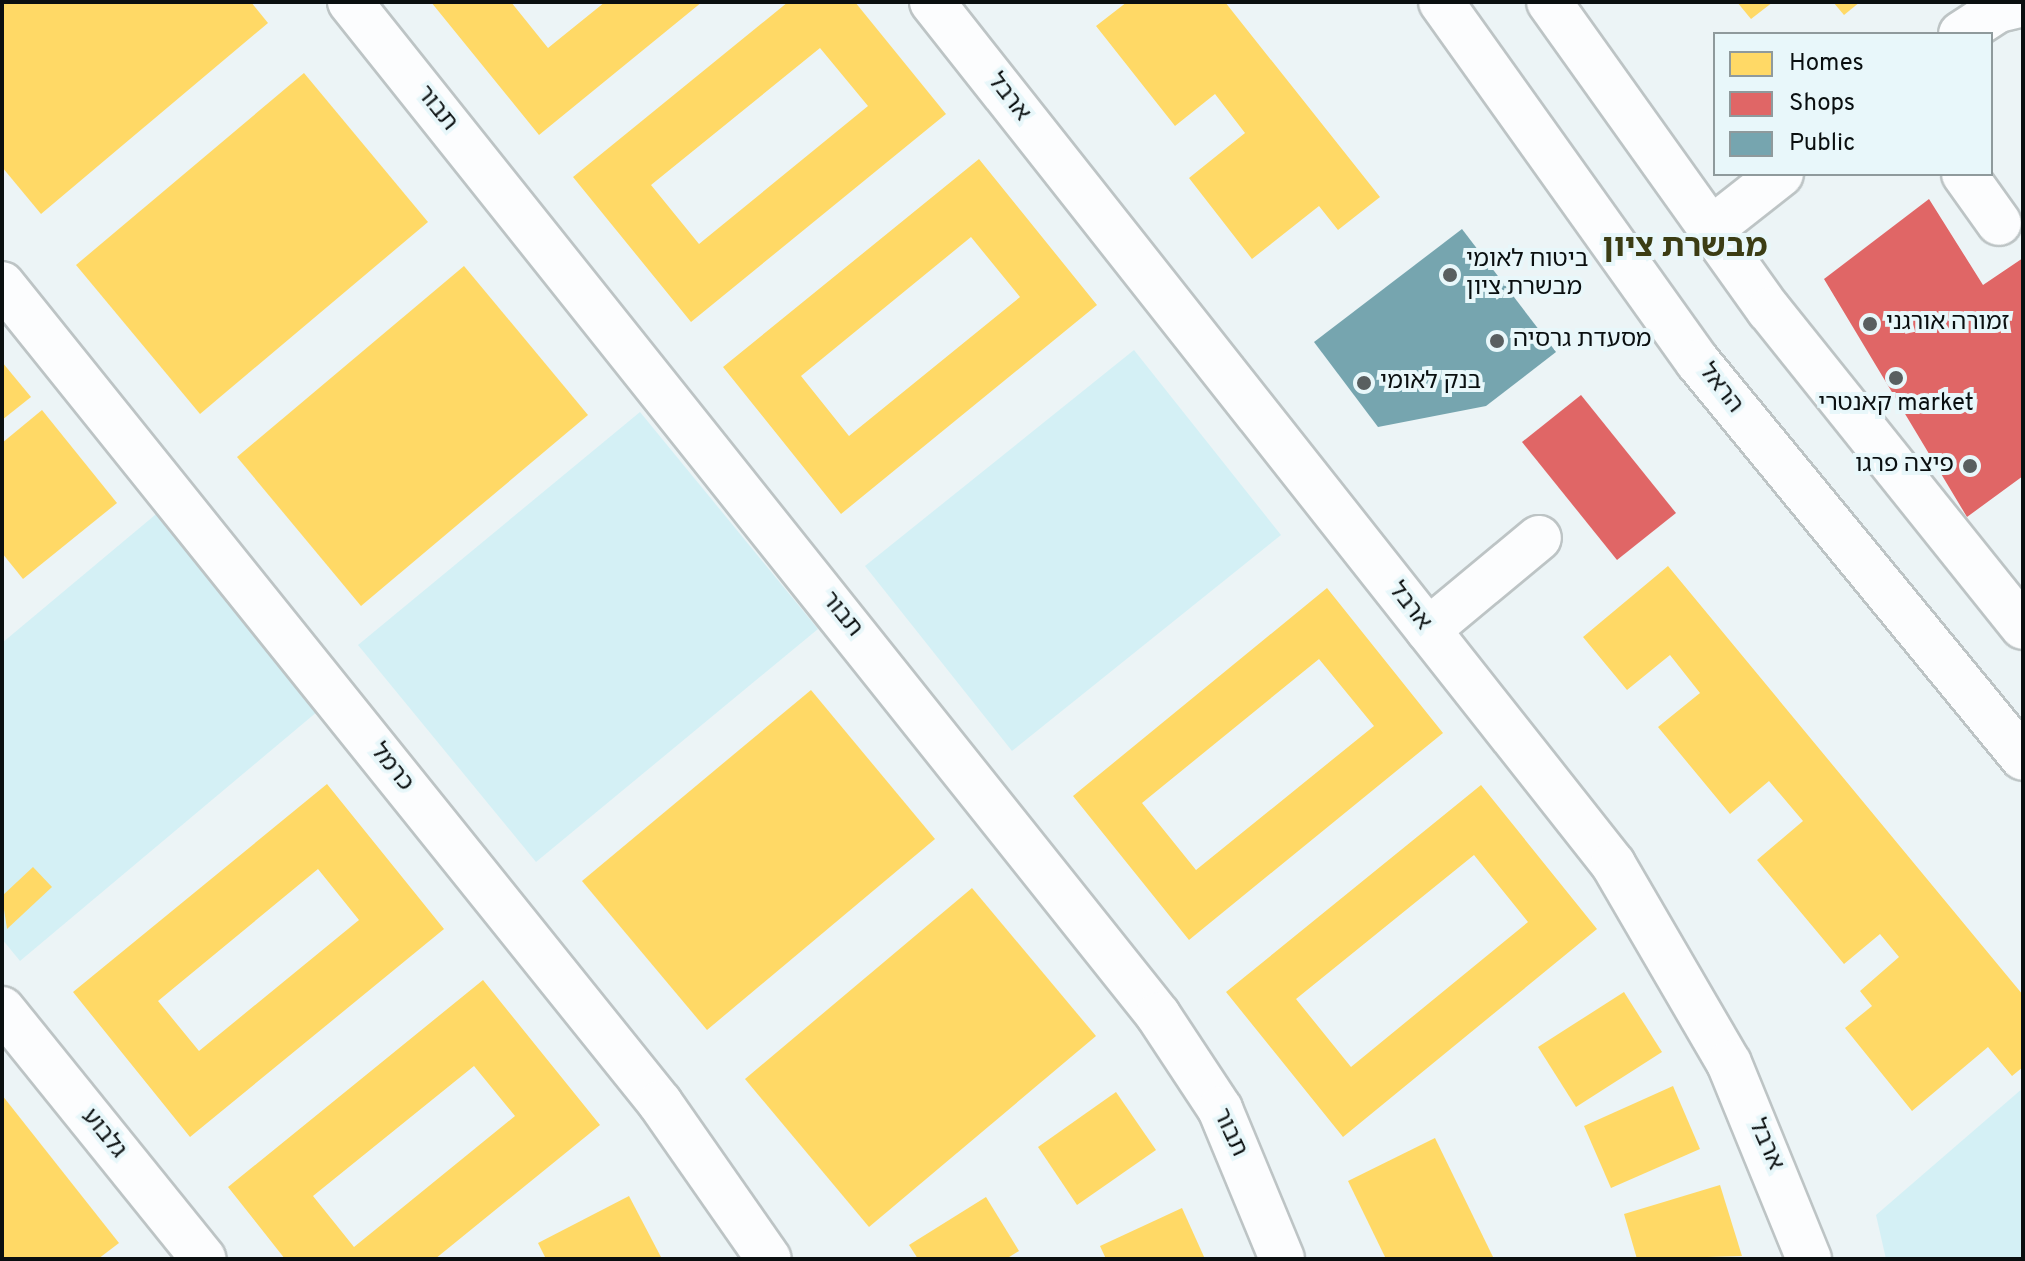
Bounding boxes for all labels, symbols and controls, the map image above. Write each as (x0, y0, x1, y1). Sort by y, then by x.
legend (1713, 32, 1993, 176)
text: Homes (1789, 49, 1864, 79)
street label: ארבל (980, 68, 1036, 128)
street label: תבור (409, 81, 463, 137)
text: Shops (1789, 89, 1855, 119)
text: Public (1789, 129, 1855, 159)
district label: מבשרת ציון (1603, 229, 1767, 267)
place label: ביטוח לאומי מבשרת ציון (1466, 247, 1588, 303)
marker: ביטוח לאומי מבשרת ציון (1441, 266, 1459, 284)
place label: זמורה אורגני (1886, 310, 2009, 338)
marker: זמורה אורגני (1861, 315, 1879, 333)
place label: מסעדת גרסיה (1513, 327, 1651, 355)
marker: מסעדת גרסיה (1488, 332, 1506, 350)
street label: הראל (1692, 358, 1748, 420)
place label: בנק לאומי (1380, 369, 1481, 397)
marker: קאנטרי market (1887, 369, 1905, 387)
marker: בנק לאומי (1355, 374, 1373, 392)
place label: קאנטרי market (1818, 391, 1974, 419)
place label: פיצה פרגו (1855, 452, 1954, 480)
marker: פיצה פרגו (1961, 457, 1979, 475)
street label: ארבל (1381, 577, 1437, 637)
street label: תבור (814, 587, 868, 643)
street label: כרמל (363, 738, 419, 798)
street label: גלבוע (74, 1103, 132, 1165)
street label: תבור (1205, 1104, 1253, 1162)
street label: ארבל (1741, 1115, 1789, 1175)

